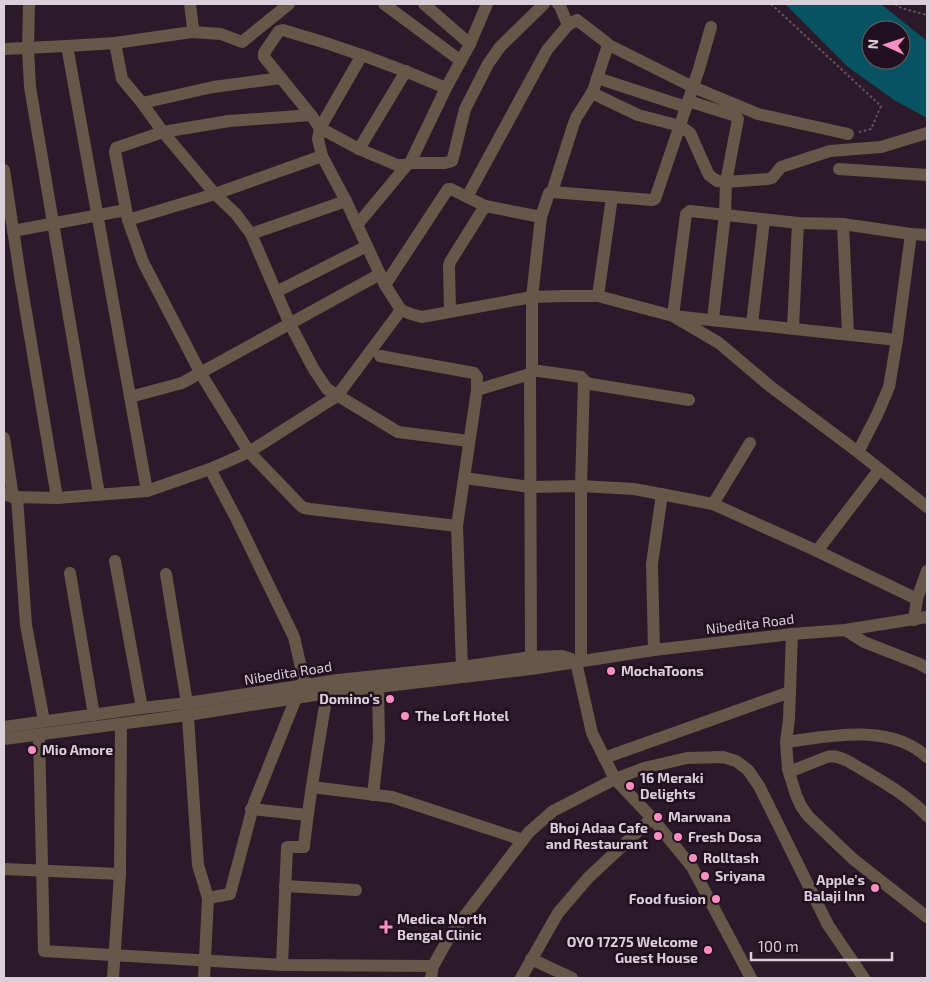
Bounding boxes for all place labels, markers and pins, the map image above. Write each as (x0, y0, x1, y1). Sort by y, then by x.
place label: MochaToons (621, 662, 704, 679)
marker: MochaToons (605, 665, 617, 677)
place label: Domino's (319, 690, 380, 707)
marker: Domino's (384, 693, 396, 705)
place label: The Loft Hotel (415, 707, 509, 724)
marker: The Loft Hotel (399, 710, 411, 722)
place label: Mio Amore (42, 741, 113, 758)
marker: Mio Amore (26, 744, 38, 756)
place label: 16 Meraki Delights (640, 769, 704, 802)
marker: 16 Meraki Delights (624, 780, 636, 792)
place label: Marwana (668, 808, 731, 825)
marker: Marwana (652, 811, 664, 823)
place label: Bhoj Adaa Cafe and Restaurant (546, 819, 648, 852)
place label: Fresh Dosa (688, 828, 761, 845)
marker: Bhoj Adaa Cafe and Restaurant (652, 830, 664, 842)
marker: Fresh Dosa (672, 831, 684, 843)
place label: Rolltash (703, 849, 759, 866)
marker: Rolltash (687, 852, 699, 864)
place label: Sriyana (715, 867, 765, 884)
marker: Sriyana (699, 870, 711, 882)
place label: Apple's Balaji Inn (804, 871, 865, 904)
marker: Apple's Balaji Inn (869, 882, 881, 894)
place label: Food fusion (629, 890, 706, 907)
marker: Food fusion (710, 893, 722, 905)
place label: Medica North Bengal Clinic (397, 910, 487, 943)
marker: Medica North Bengal Clinic (379, 920, 393, 934)
place label: OYO 17275 Welcome Guest House (567, 933, 698, 966)
marker: OYO 17275 Welcome Guest House (702, 944, 714, 956)

